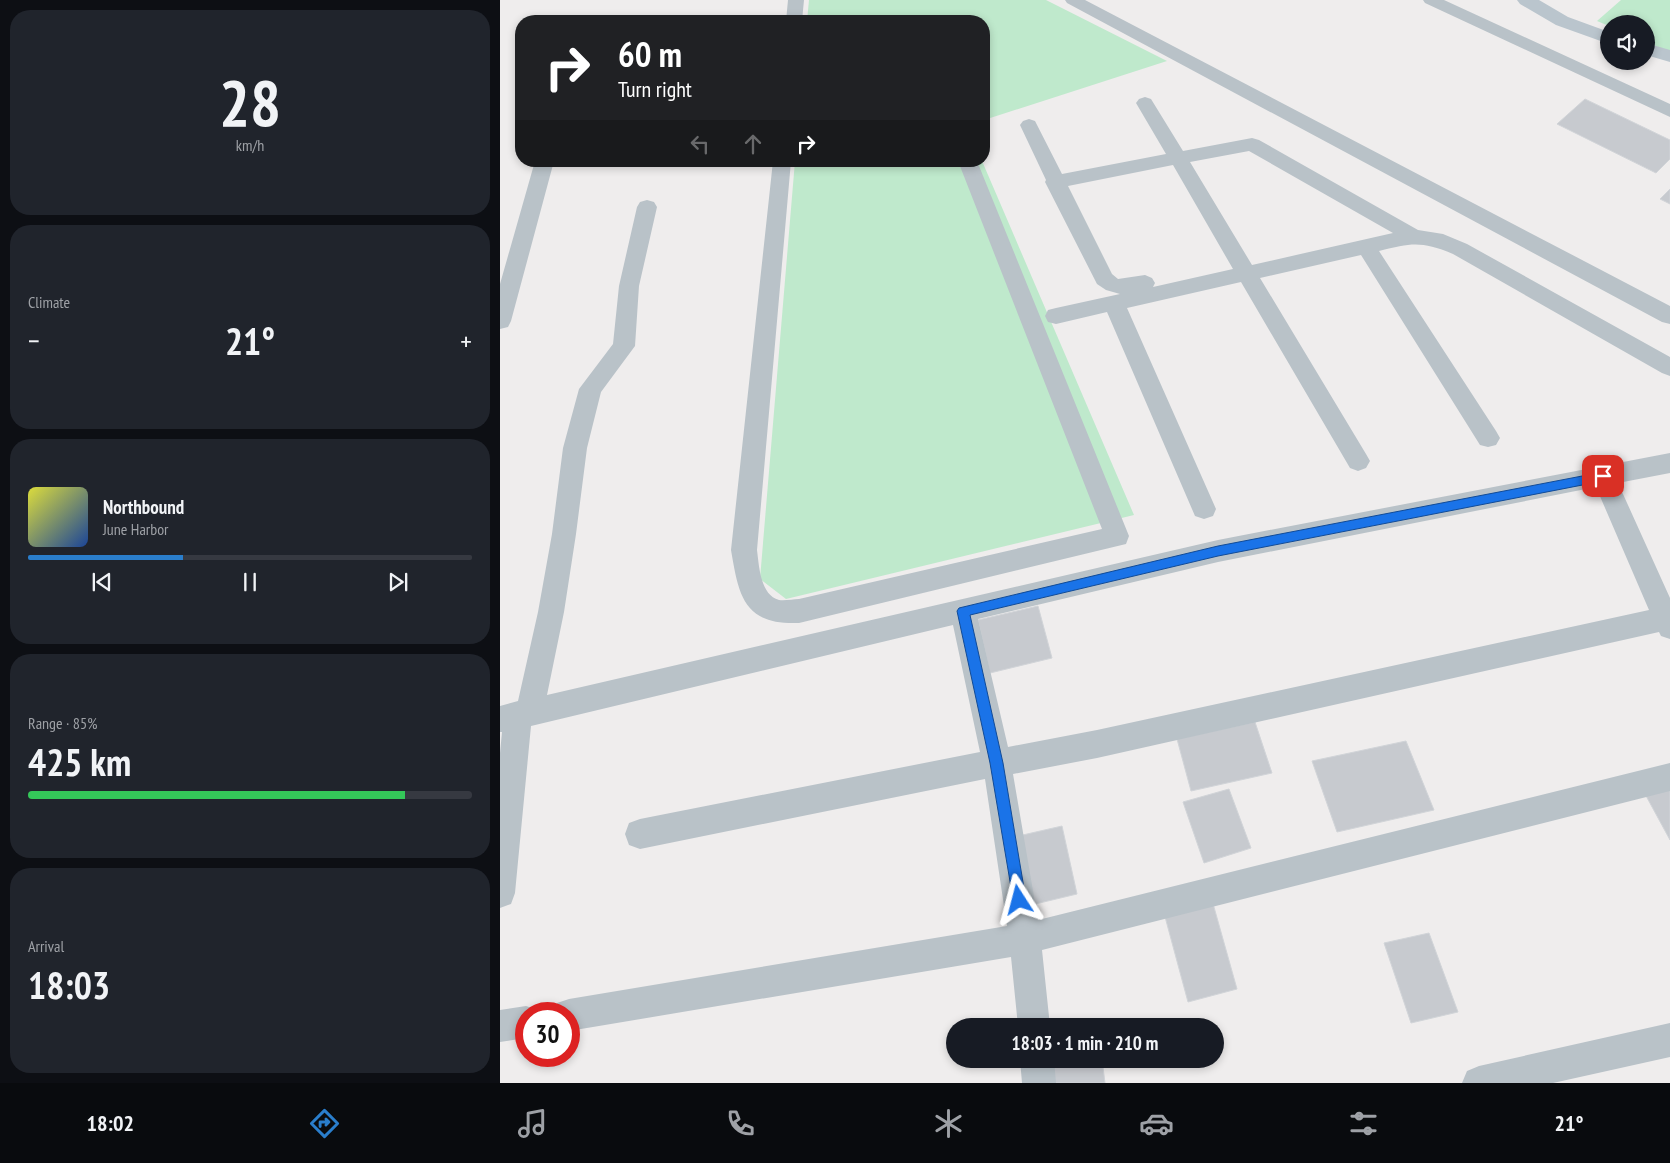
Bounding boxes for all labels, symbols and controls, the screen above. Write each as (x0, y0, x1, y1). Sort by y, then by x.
map controls (1600, 15, 1655, 70)
button: sound (1600, 15, 1655, 70)
text: 60 m (618, 31, 682, 77)
icon: right (535, 35, 600, 100)
text: 28 (219, 60, 281, 144)
text: Turn right (618, 75, 692, 103)
icon: left (686, 130, 714, 158)
icon: ahead (739, 130, 767, 158)
icon: right (792, 130, 820, 158)
text: km/h (236, 135, 264, 155)
text: Climate (28, 292, 70, 312)
text: 21° (225, 316, 275, 365)
text: − (28, 322, 40, 359)
text: + (460, 322, 472, 359)
pin (1582, 455, 1624, 497)
icon: arrive (1589, 462, 1617, 490)
text: Northbound (103, 495, 184, 519)
text: June Harbor (103, 519, 168, 539)
icon: previous (88, 568, 116, 596)
icon: pause (236, 568, 264, 596)
icon: next (384, 568, 412, 596)
text: Range · 85% (28, 713, 97, 733)
text: 425 km (28, 737, 131, 786)
position arrow (992, 873, 1044, 925)
text: Arrival (28, 936, 64, 956)
text: 18:03 (28, 960, 110, 1009)
speed limit sign: 30 (515, 1002, 580, 1067)
text: 18:03 · 1 min · 210 m (1012, 1031, 1158, 1055)
icon: directions (307, 1106, 342, 1141)
icon: music (515, 1106, 550, 1141)
icon: phone (723, 1106, 758, 1141)
icon: climate (931, 1106, 966, 1141)
icon: car (1139, 1106, 1174, 1141)
icon: filters (1346, 1106, 1381, 1141)
text: 18:02 (86, 1109, 134, 1137)
text: 21° (1554, 1109, 1583, 1137)

